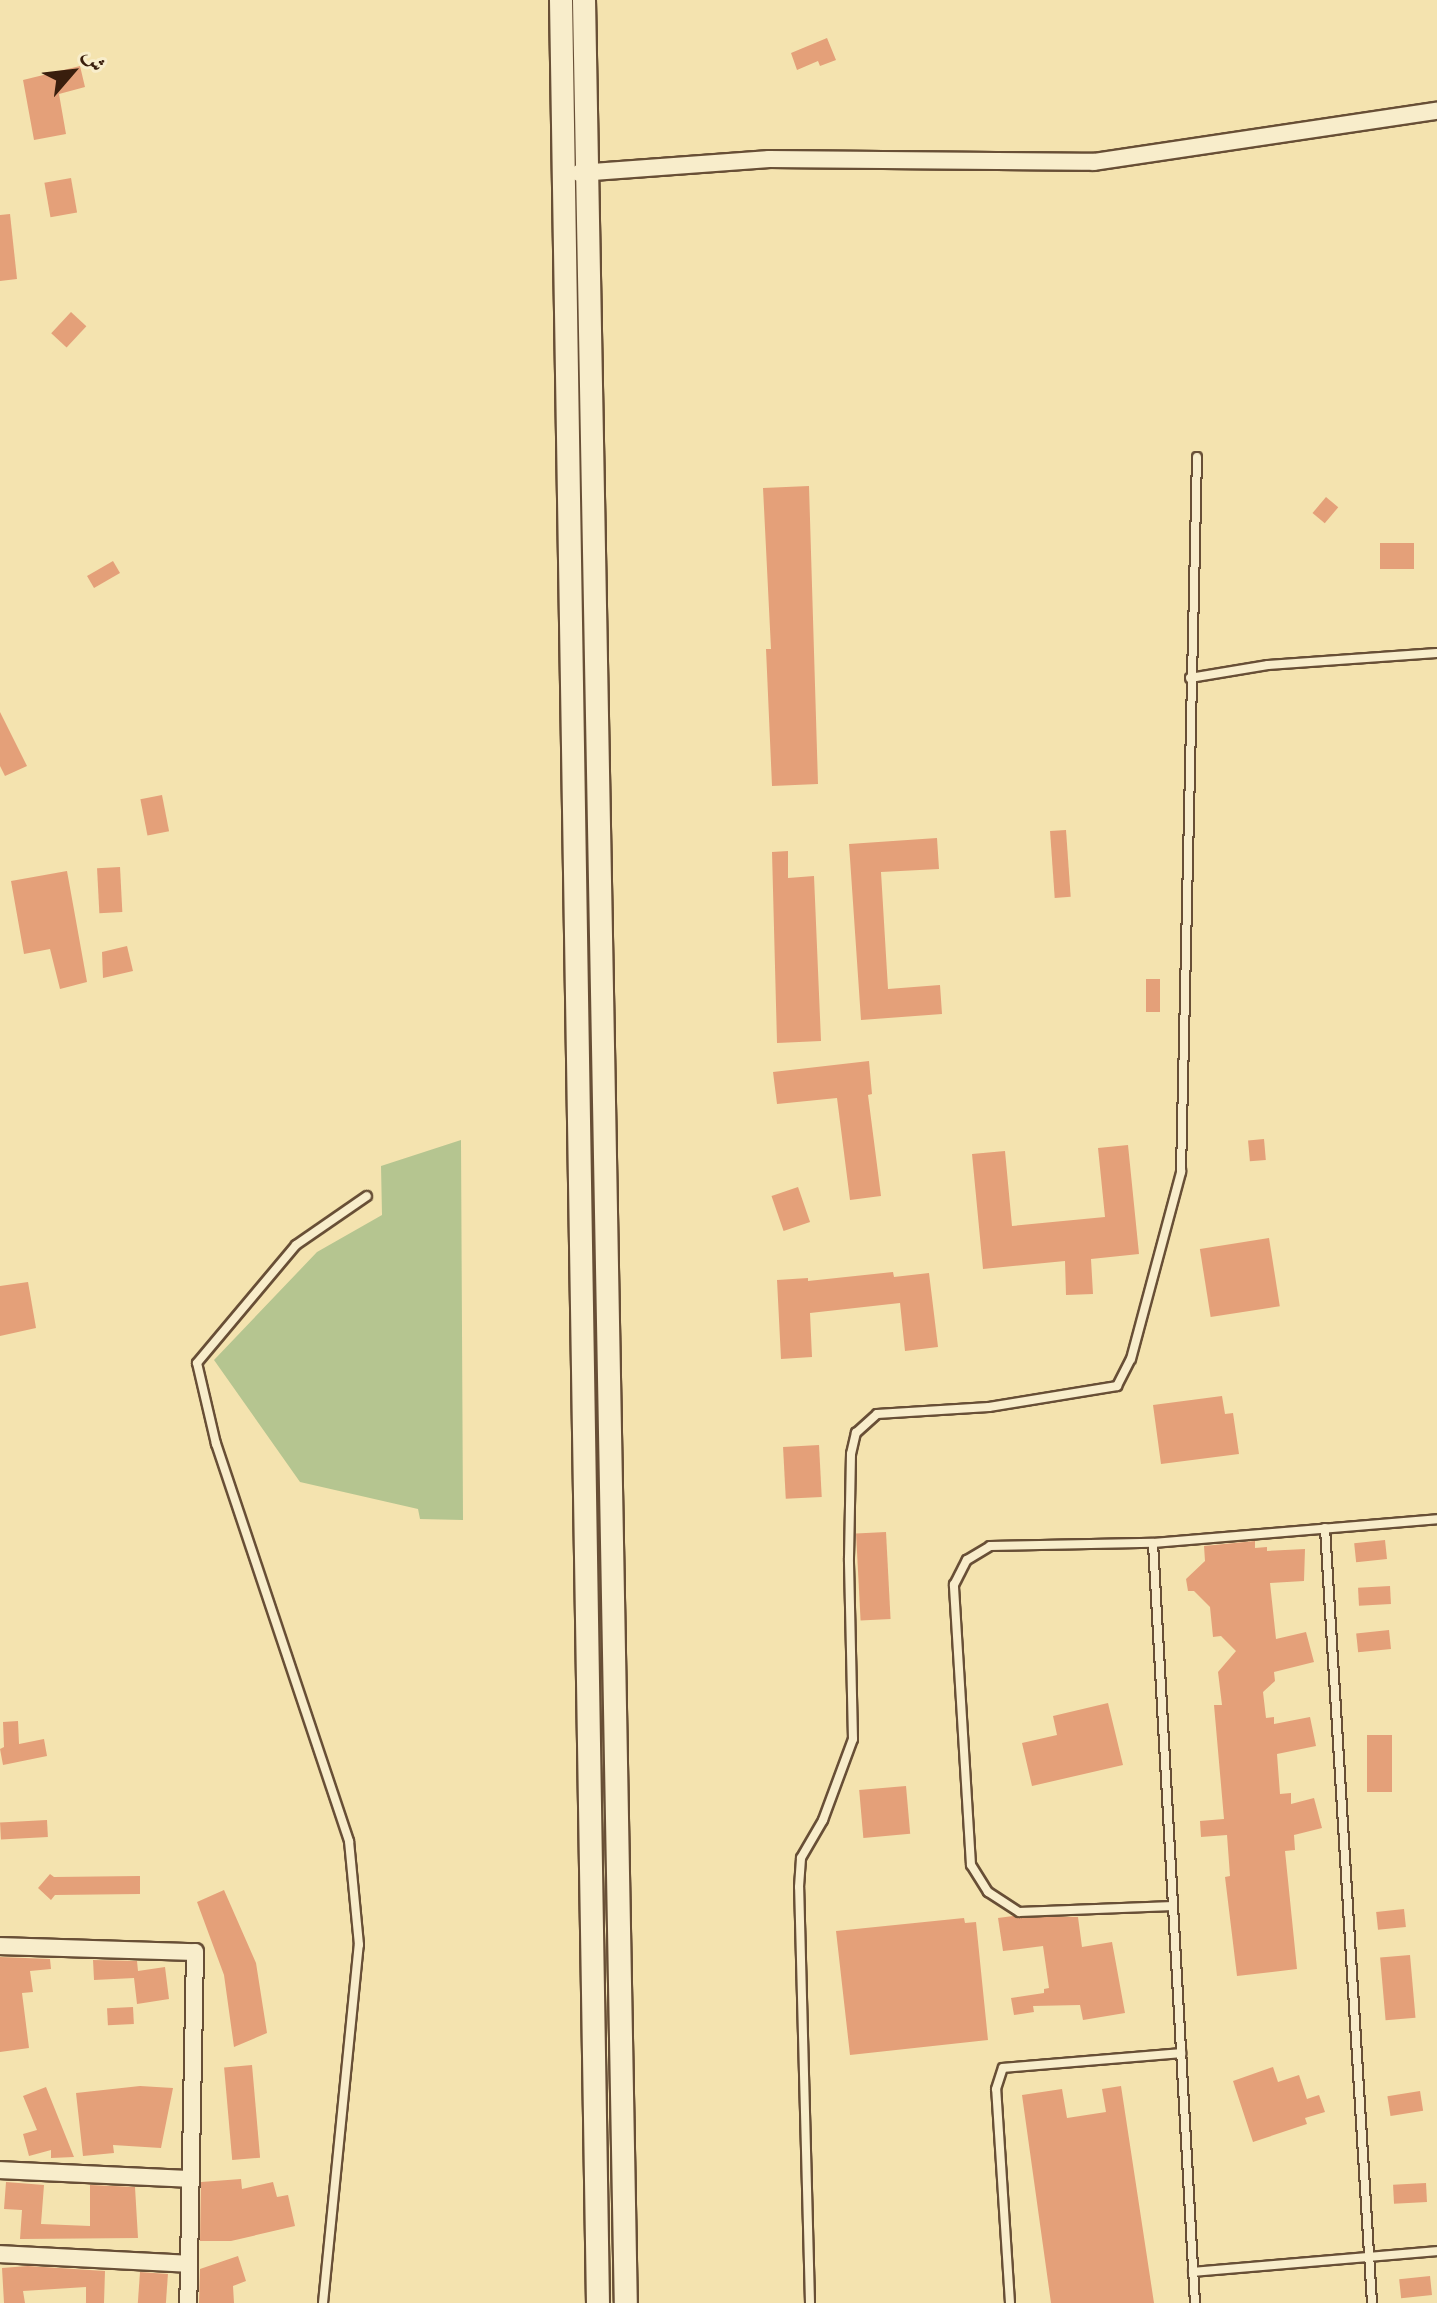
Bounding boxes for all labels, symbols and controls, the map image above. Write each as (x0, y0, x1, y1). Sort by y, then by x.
north arrow (32, 32, 112, 112)
text: ش (76, 45, 111, 77)

